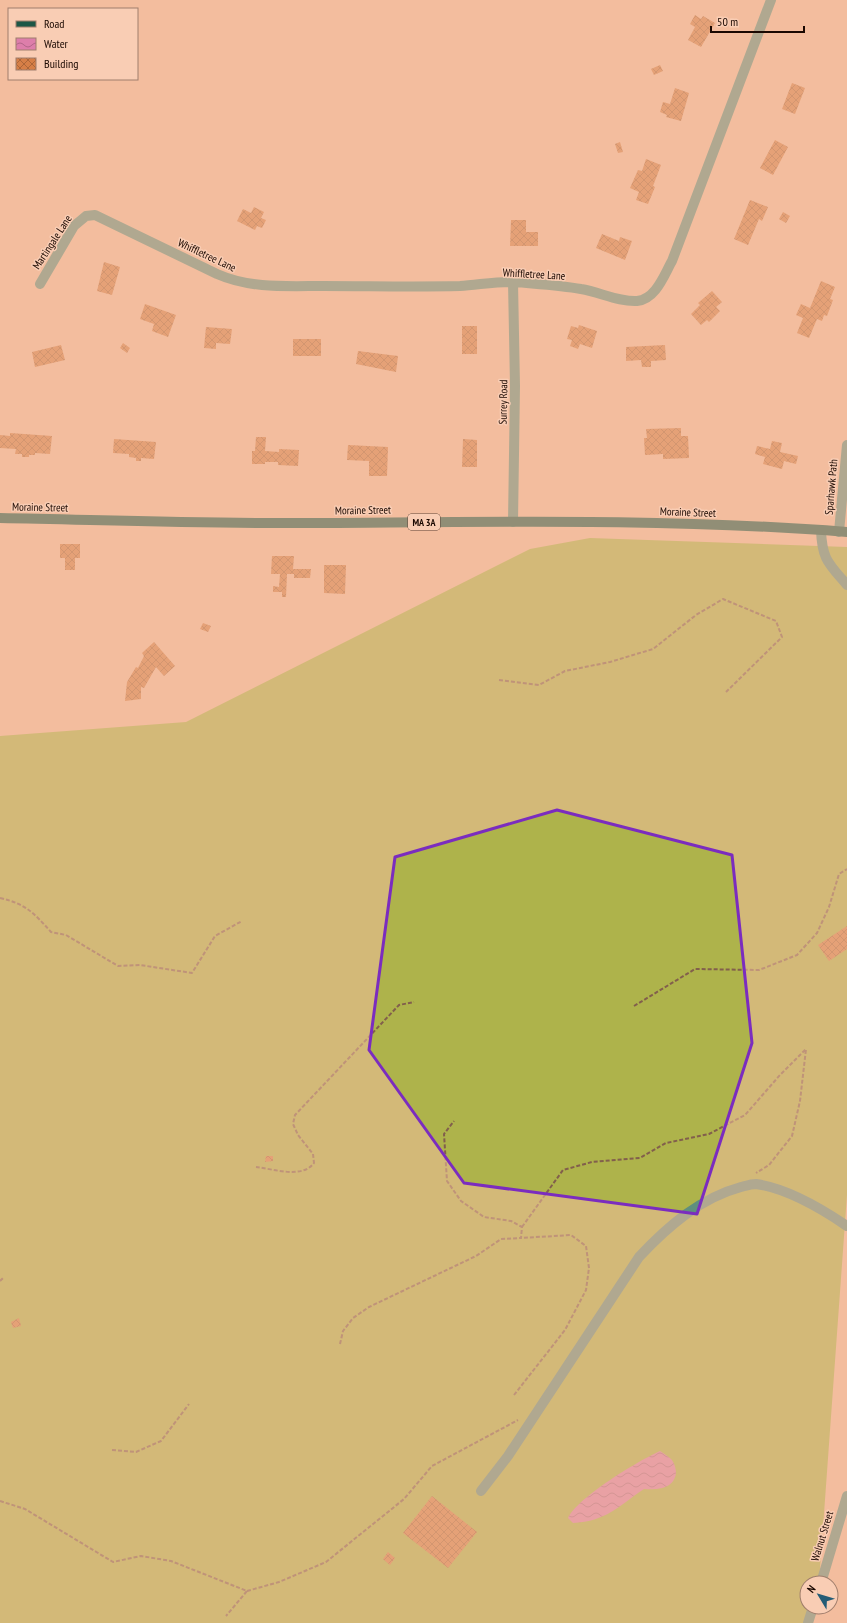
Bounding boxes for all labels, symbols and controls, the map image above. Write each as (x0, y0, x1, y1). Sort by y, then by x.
legend (8, 8, 138, 80)
scale bar (711, 8, 804, 34)
text: 50 m (717, 14, 738, 29)
text: Road (44, 16, 64, 31)
text: Water (44, 36, 69, 51)
text: Building (44, 56, 79, 71)
street label: Martingale Lane (29, 212, 75, 272)
street label: Whiffletree Lane (176, 235, 239, 275)
street label: Whiffletree Lane (502, 265, 566, 283)
street label: Surrey Road (496, 379, 510, 425)
street label: Sparhawk Path (822, 458, 840, 515)
street label: Moraine Street (12, 500, 68, 514)
street label: Moraine Street (335, 503, 391, 517)
street label: Moraine Street (660, 504, 716, 520)
road number: MA 3A (408, 514, 440, 530)
street label: Walnut Street (808, 1509, 836, 1563)
north arrow (799, 1575, 839, 1615)
text: N (804, 1582, 818, 1595)

